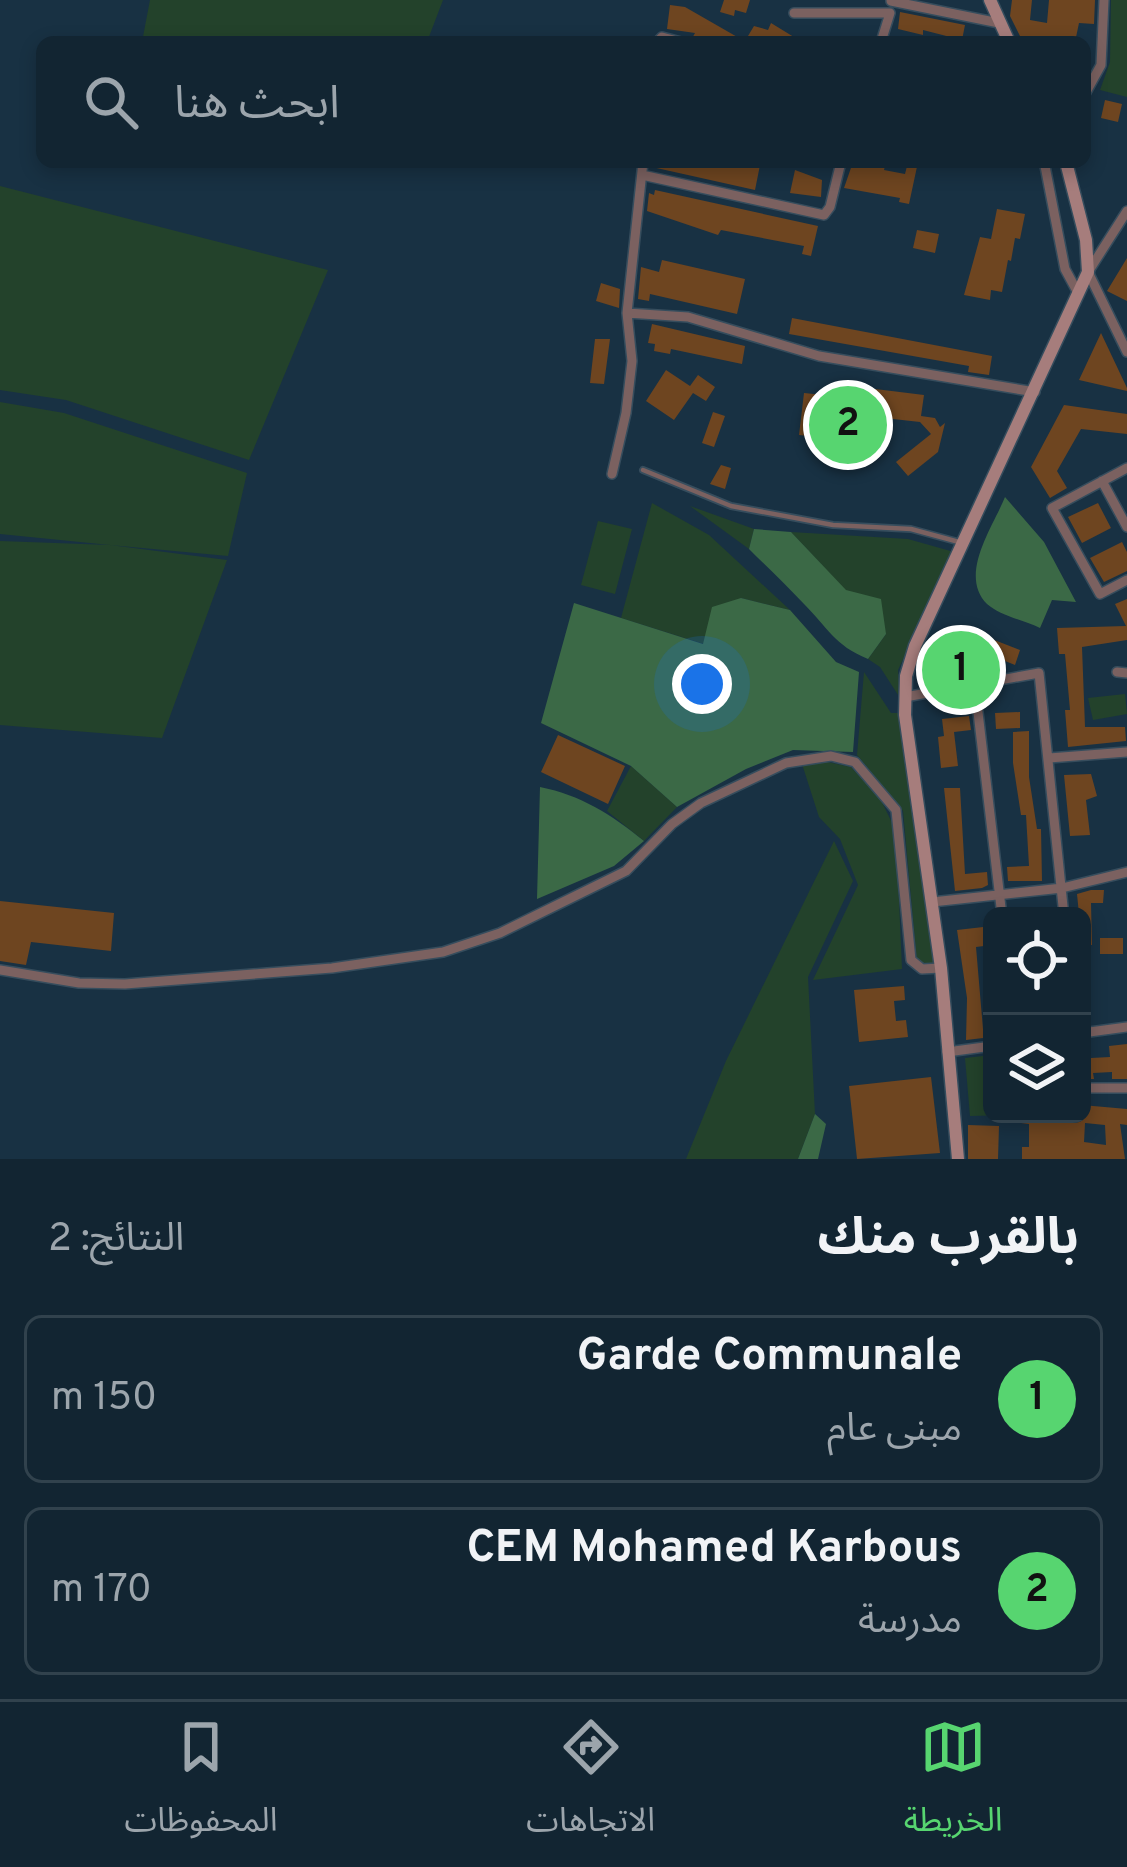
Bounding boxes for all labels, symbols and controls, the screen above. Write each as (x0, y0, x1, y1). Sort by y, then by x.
search box (36, 36, 1091, 168)
icon: search (78, 69, 144, 135)
text: ابحث هنا (174, 77, 340, 134)
pin: 2 (809, 380, 887, 470)
pin: 1 (922, 625, 1000, 715)
your location (672, 654, 732, 714)
map controls (983, 907, 1091, 1123)
button: locate (983, 907, 1091, 1015)
button: layers (983, 1015, 1091, 1123)
text: بالقرب منك (818, 1208, 1079, 1273)
text: النتائج: 2 (48, 1216, 184, 1265)
text: Garde Communale (577, 1329, 962, 1386)
text: 150 m (51, 1375, 157, 1424)
text: 1 (1029, 1375, 1045, 1424)
text: مبنى عام (827, 1406, 962, 1455)
text: CEM Mohamed Karbous (466, 1521, 962, 1578)
text: 170 m (51, 1567, 152, 1616)
text: 2 (1025, 1567, 1049, 1616)
text: مدرسة (858, 1598, 962, 1647)
tab: المحفوظات (124, 1714, 278, 1855)
tab: الاتجاهات (526, 1714, 655, 1855)
tab: الخريطة (904, 1714, 1003, 1855)

